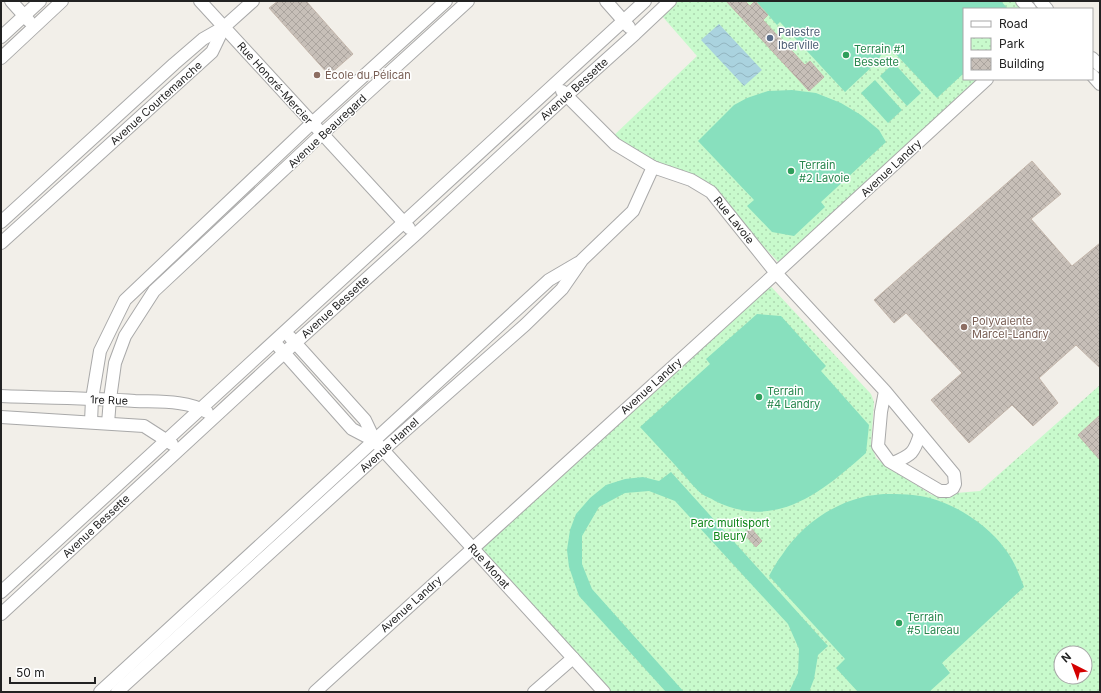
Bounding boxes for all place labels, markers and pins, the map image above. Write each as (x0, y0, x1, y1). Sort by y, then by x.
place label: Palestre Iberville (778, 25, 820, 52)
marker: Palestre Iberville (765, 33, 775, 43)
place label: Terrain #1 Bessette (854, 42, 905, 69)
marker: Terrain #1 Bessette (841, 50, 851, 60)
place label: École du Pélican (325, 68, 411, 82)
marker: École du Pélican (312, 70, 322, 80)
place label: Terrain #2 Lavoie (799, 158, 850, 185)
marker: Terrain #2 Lavoie (786, 166, 796, 176)
place label: Polyvalente Marcel-Landry (972, 314, 1049, 341)
marker: Polyvalente Marcel-Landry (959, 322, 969, 332)
place label: Terrain #4 Landry (767, 384, 820, 411)
marker: Terrain #4 Landry (754, 392, 764, 402)
place label: Terrain #5 Lareau (907, 610, 959, 637)
marker: Terrain #5 Lareau (894, 618, 904, 628)

